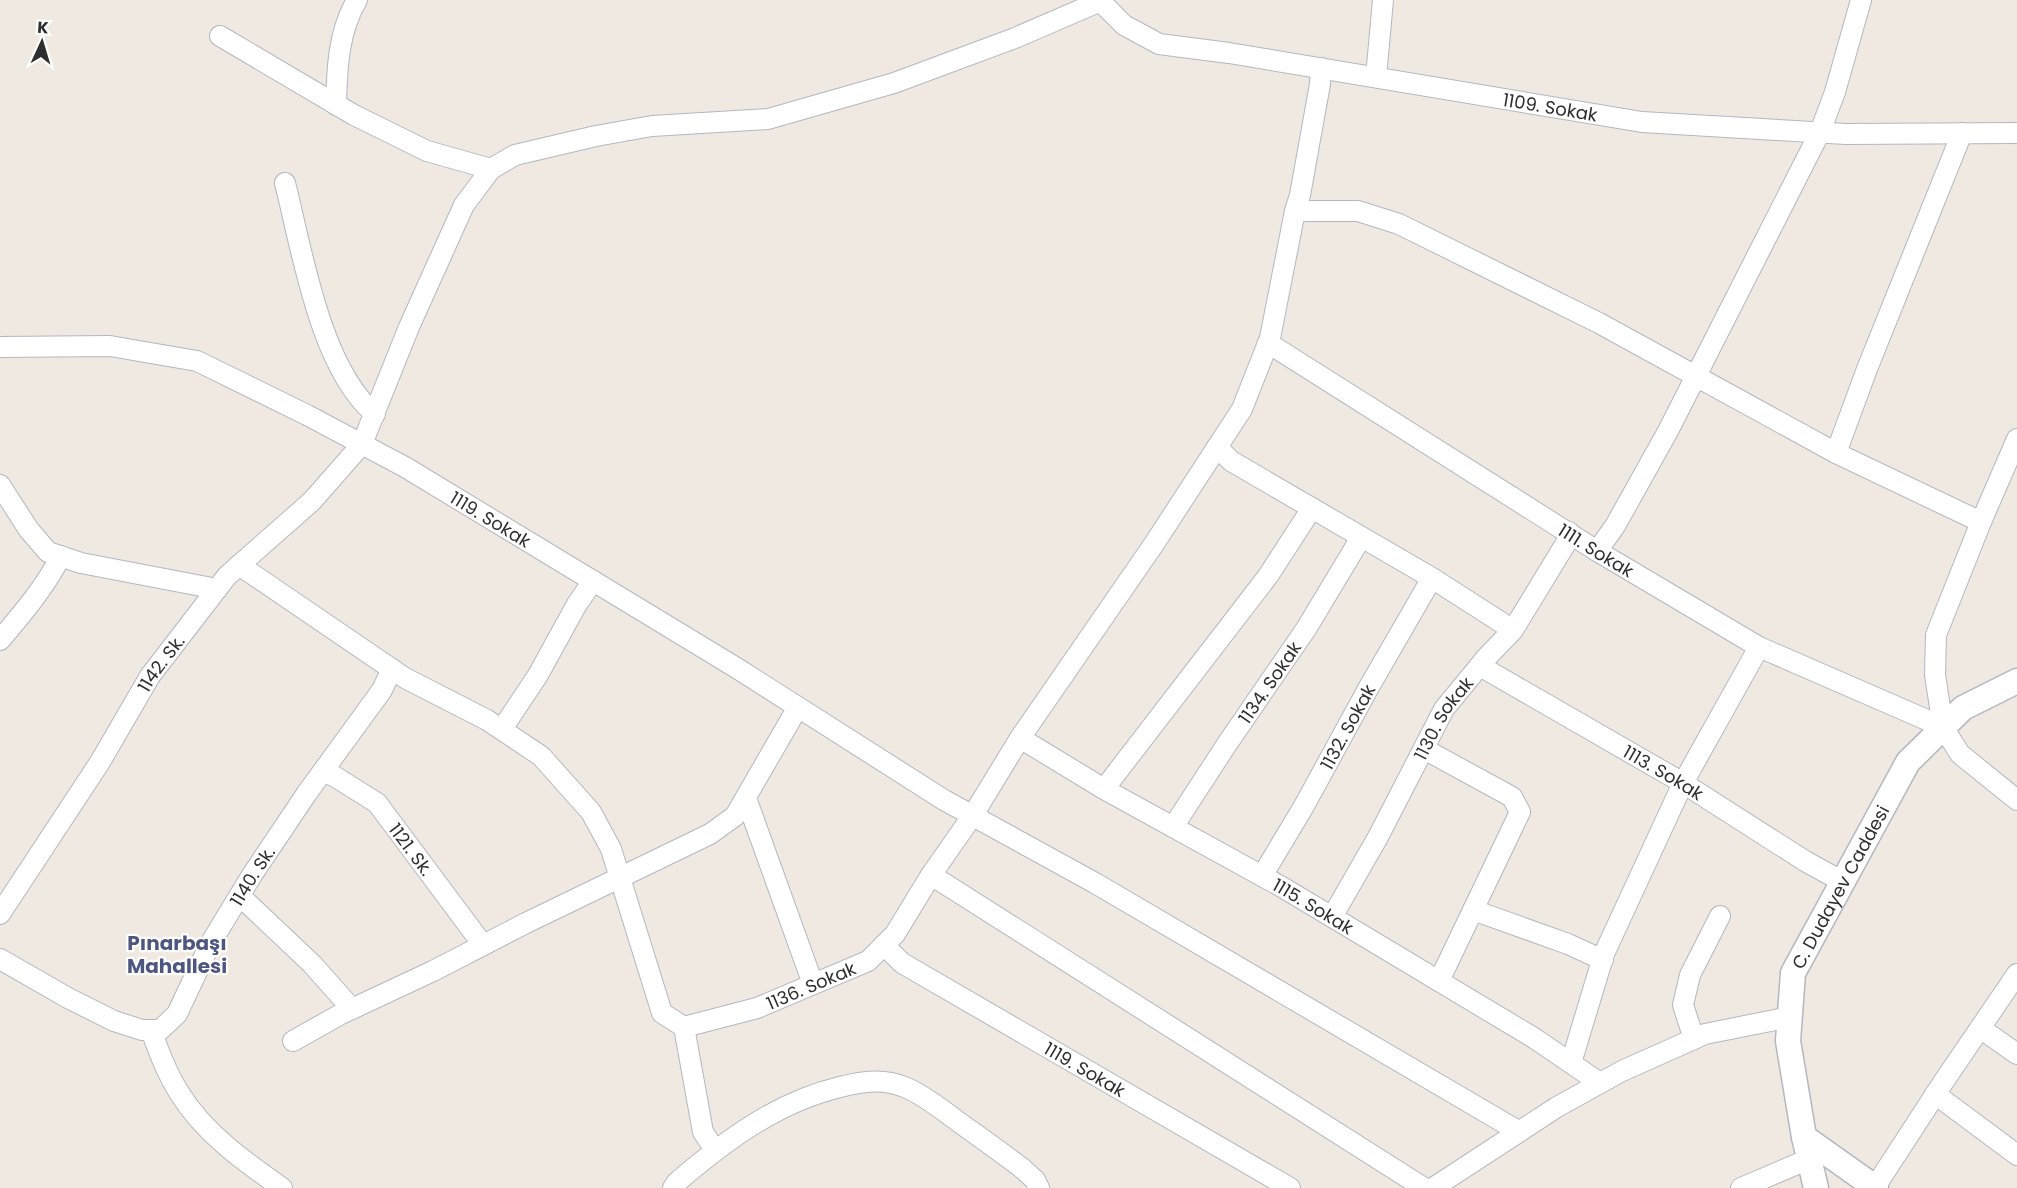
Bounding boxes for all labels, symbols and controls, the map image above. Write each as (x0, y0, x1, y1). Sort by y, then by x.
north arrow (12, 12, 72, 72)
text: K (37, 16, 49, 39)
street label: 1109. Sokak (1501, 86, 1600, 127)
street label: 1119. Sokak (446, 485, 536, 553)
street label: 1111. Sokak (1554, 517, 1639, 583)
street label: 1142. Sk. (131, 629, 190, 696)
street label: 1134. Sokak (1232, 635, 1307, 728)
street label: 1130. Sokak (1407, 670, 1479, 764)
street label: 1132. Sokak (1314, 679, 1381, 774)
street label: 1113. Sokak (1619, 739, 1709, 806)
street label: C. Dudayev Caddesi (1785, 801, 1895, 973)
street label: 1121. Sk. (383, 818, 439, 881)
street label: 1140. Sk. (224, 841, 280, 910)
street label: 1115. Sokak (1269, 872, 1359, 940)
district label: Pınarbaşı Mahallesi (127, 929, 227, 980)
street label: 1136. Sokak (762, 955, 860, 1015)
street label: 1119. Sokak (1040, 1036, 1131, 1103)

